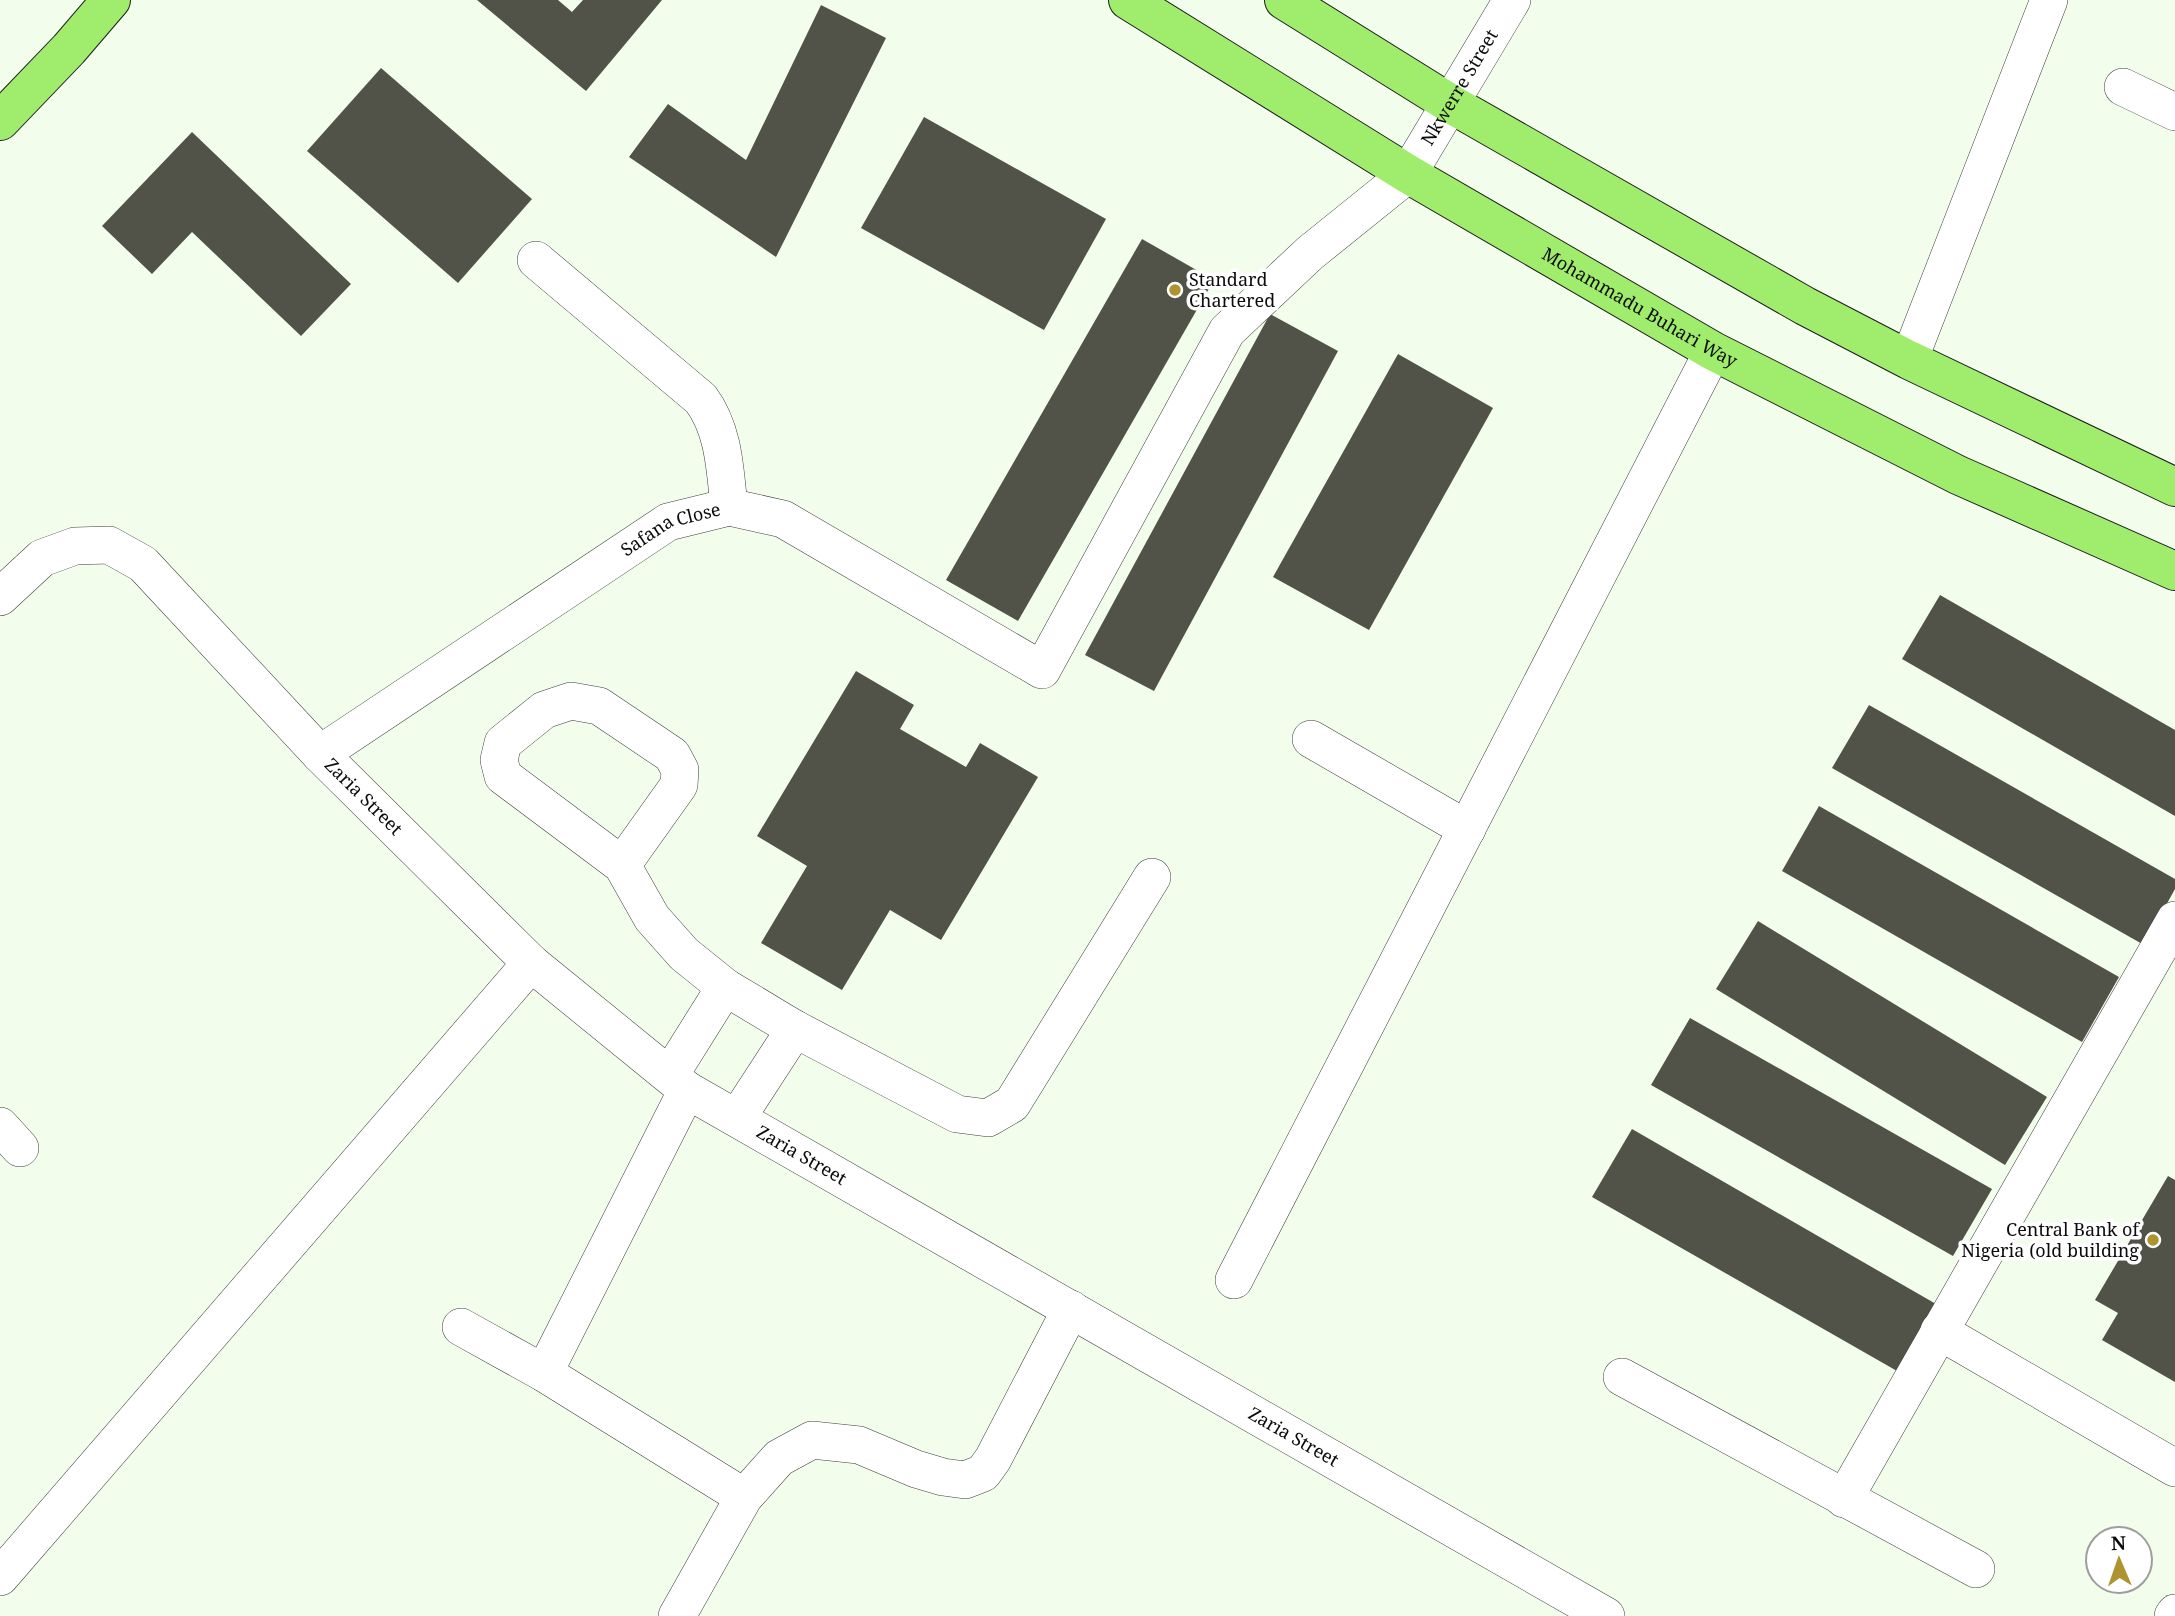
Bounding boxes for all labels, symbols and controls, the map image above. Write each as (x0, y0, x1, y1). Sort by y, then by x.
street label: Nkwerre Street (1415, 25, 1503, 149)
street label: Mohammadu Buhari Way (1538, 241, 1742, 373)
place label: Standard Chartered (1189, 267, 1275, 312)
marker: Standard Chartered (1167, 282, 1183, 298)
street label: Safana Close (616, 497, 723, 561)
street label: Zaria Street (320, 752, 408, 840)
street label: Zaria Street (752, 1119, 851, 1190)
place label: Central Bank of Nigeria (old building (1961, 1217, 2140, 1262)
marker: Central Bank of Nigeria (old building (2145, 1232, 2161, 1248)
street label: Zaria Street (1245, 1401, 1343, 1472)
north arrow (2084, 1525, 2154, 1595)
text: N (2110, 1530, 2126, 1556)

